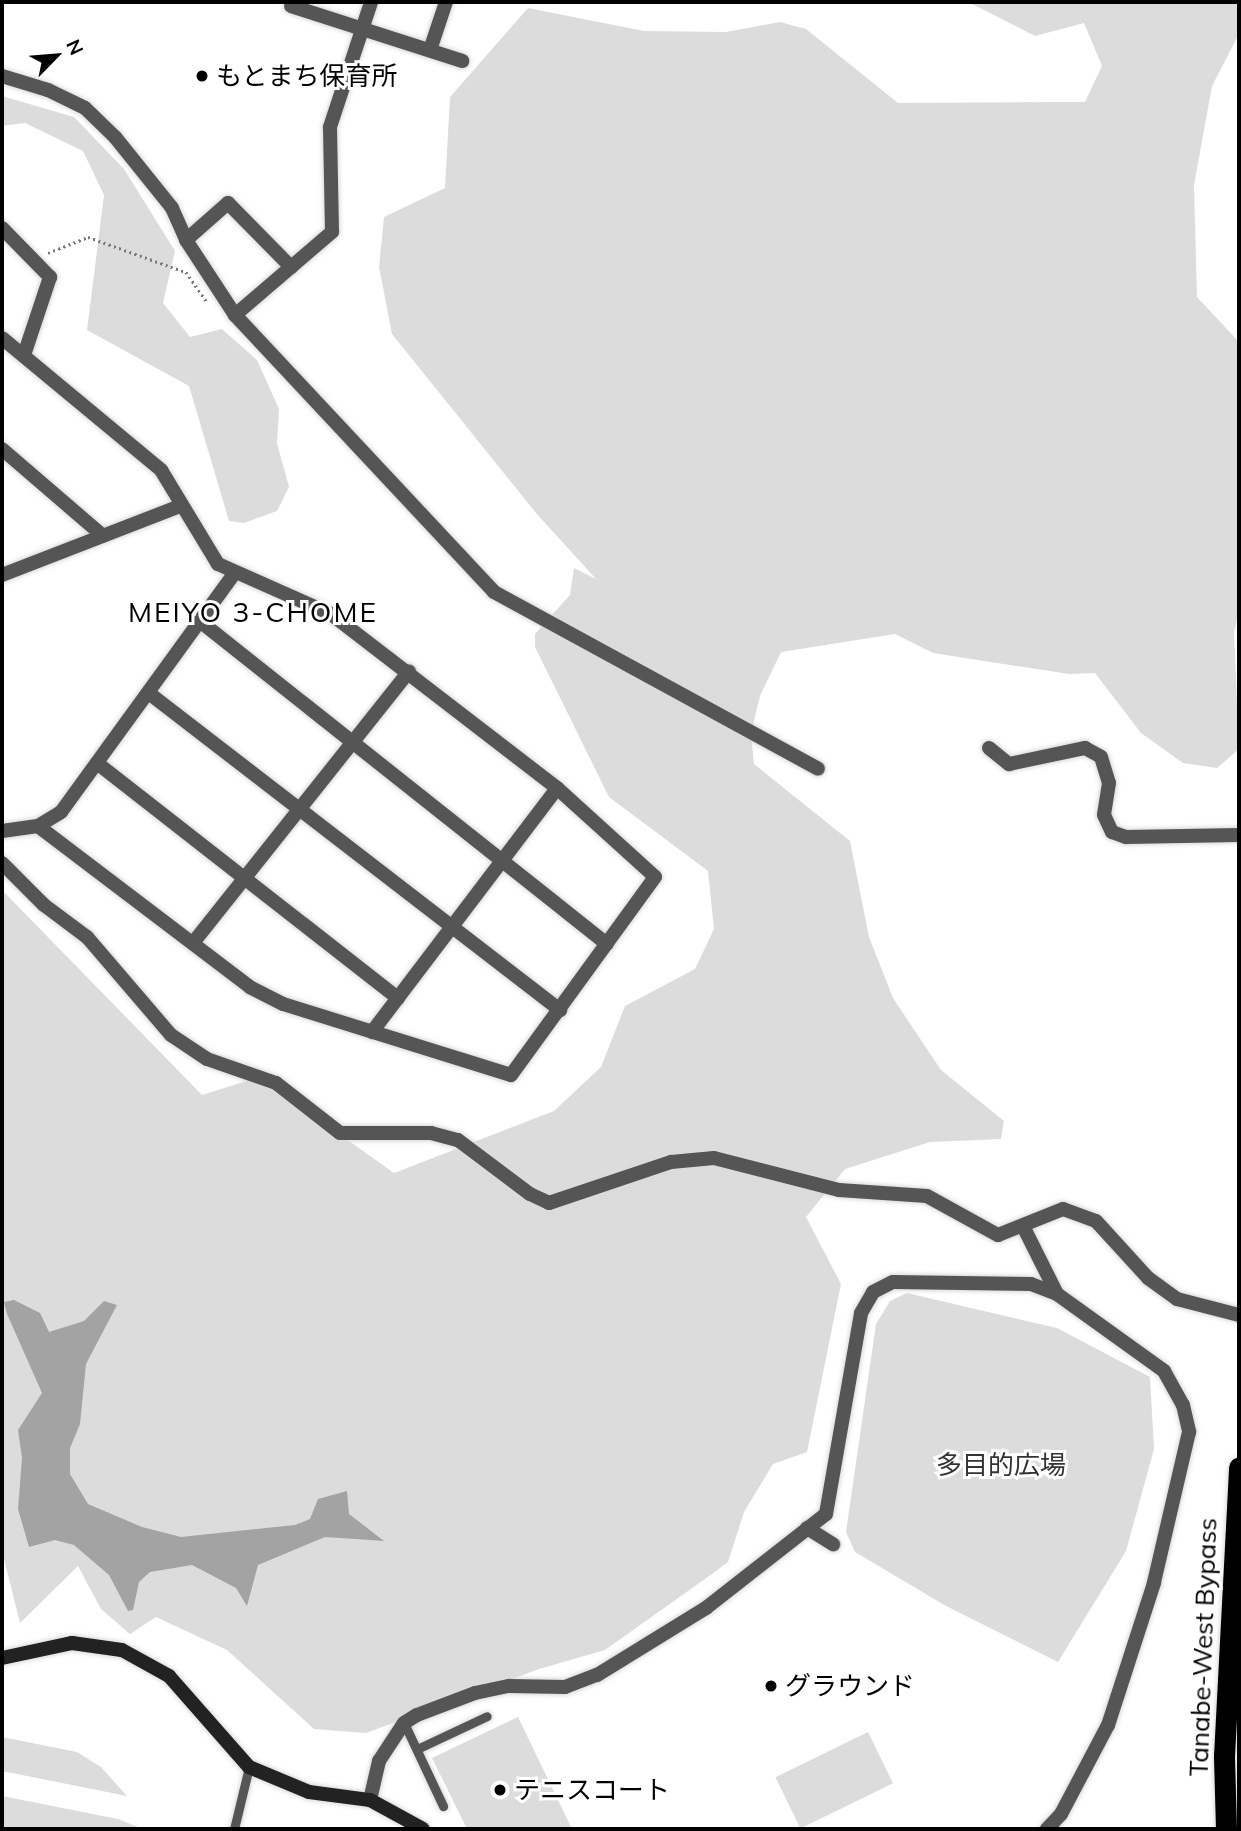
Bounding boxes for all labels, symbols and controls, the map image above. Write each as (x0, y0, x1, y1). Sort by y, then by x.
north arrow (21, 21, 91, 91)
text: N (61, 36, 89, 59)
place label: もとまち保育所 (216, 60, 398, 92)
marker: もとまち保育所 (194, 68, 210, 84)
district label: MEIYO 3-CHOME (130, 595, 376, 629)
park label: 多目的広場 (936, 1449, 1066, 1481)
street label: Tanabe-West Bypass (1183, 1517, 1223, 1777)
place label: グラウンド (785, 1670, 915, 1702)
marker: グラウンド (763, 1678, 779, 1694)
place label: テニスコート (514, 1774, 670, 1806)
marker: テニスコート (492, 1782, 508, 1798)

